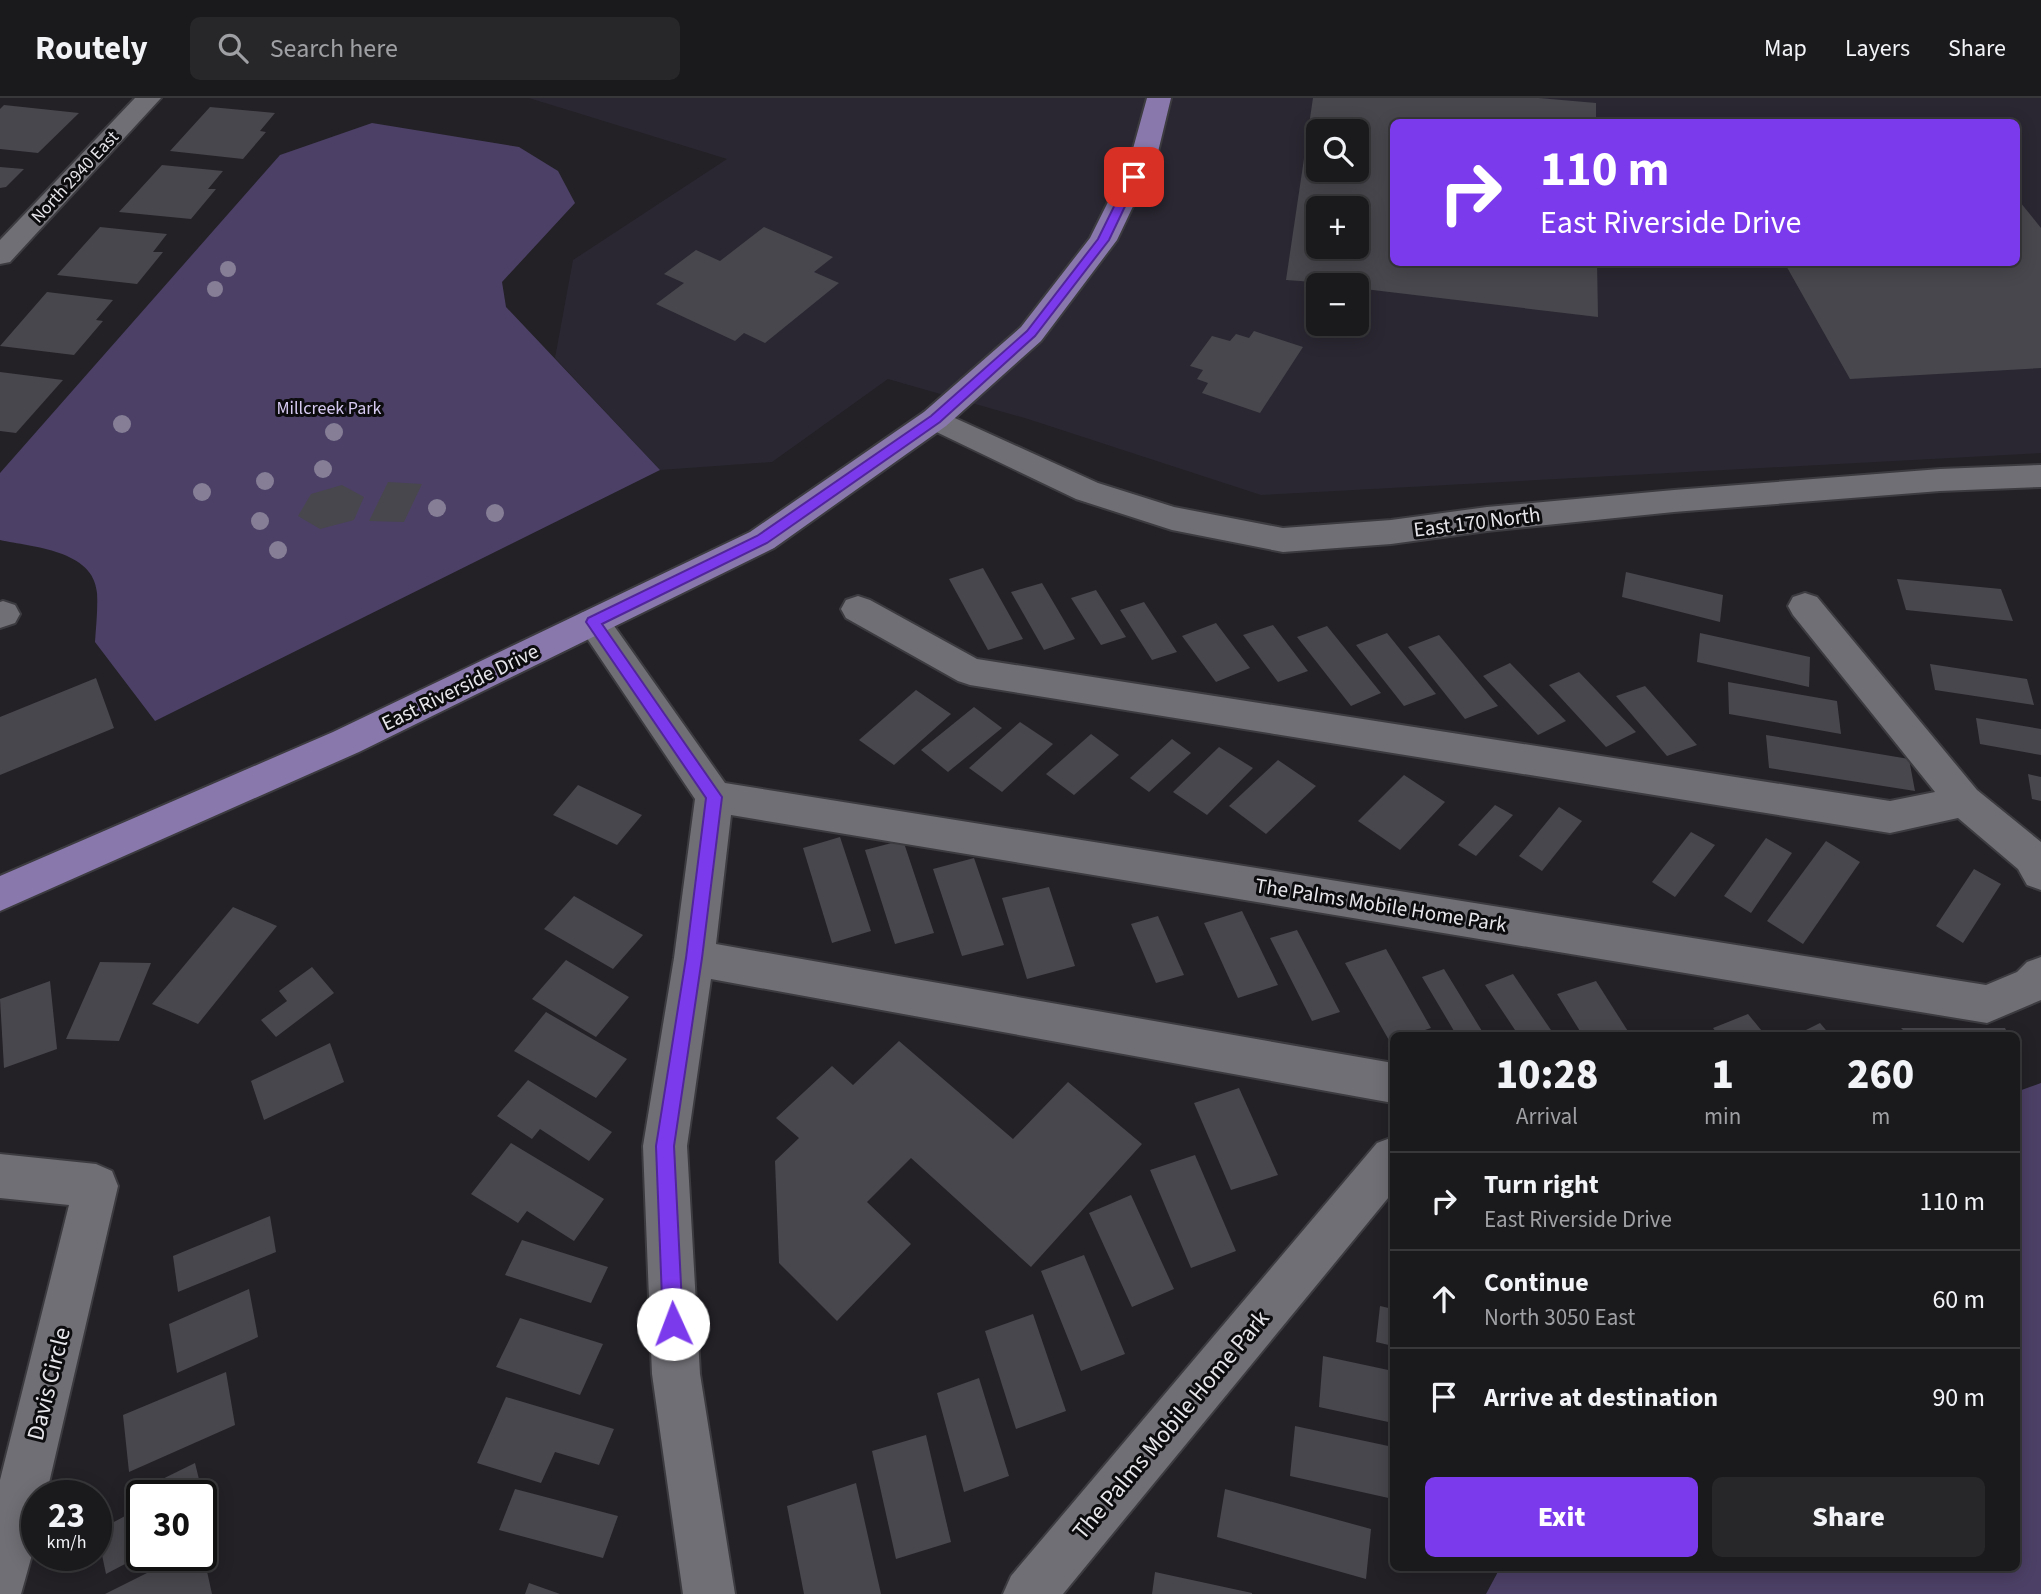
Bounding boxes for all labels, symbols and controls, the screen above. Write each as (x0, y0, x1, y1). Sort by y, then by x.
search box (190, 17, 680, 80)
text: Routely (35, 25, 148, 72)
icon: search (214, 29, 252, 67)
text: Search here (270, 30, 398, 67)
text: Map (1764, 31, 1807, 66)
text: Layers (1845, 31, 1910, 66)
text: Share (1948, 31, 2006, 66)
map controls (1306, 119, 1369, 336)
button: search (1306, 119, 1369, 182)
street label: North 2940 East (26, 125, 124, 229)
text: 110 m (1540, 135, 1669, 205)
pin (1104, 147, 1164, 207)
icon: right (1425, 147, 1516, 238)
icon: arrive (1115, 158, 1153, 196)
button: + (1306, 196, 1369, 259)
text: East Riverside Drive (1540, 200, 1801, 246)
button: − (1306, 273, 1369, 336)
park label: Millcreek Park (277, 396, 382, 421)
street label: East 170 North (1412, 499, 1542, 545)
street label: East Riverside Drive (376, 636, 544, 738)
street label: The Palms Mobile Home Park (1253, 870, 1510, 940)
text: 10:28 (1496, 1045, 1598, 1105)
text: 1 (1711, 1045, 1734, 1105)
text: 260 (1847, 1045, 1914, 1105)
text: Arrival (1516, 1100, 1578, 1133)
text: min (1704, 1100, 1741, 1133)
text: m (1871, 1100, 1890, 1133)
text: Turn right (1484, 1166, 1599, 1203)
icon: right (1425, 1182, 1463, 1220)
text: 110 m (1919, 1183, 1985, 1220)
text: East Riverside Drive (1484, 1203, 1672, 1236)
text: Continue (1484, 1264, 1589, 1301)
icon: ahead (1425, 1280, 1463, 1318)
text: 60 m (1932, 1281, 1985, 1318)
position arrow (636, 1287, 710, 1361)
text: North 3050 East (1484, 1301, 1635, 1334)
street label: The Palms Mobile Home Park (1064, 1302, 1278, 1548)
street label: Davis Circle (18, 1324, 80, 1444)
icon: arrive (1425, 1378, 1463, 1416)
text: Arrive at destination (1484, 1379, 1718, 1416)
text: 90 m (1932, 1379, 1985, 1416)
button: Exit (1425, 1477, 1698, 1557)
button: Share (1712, 1477, 1985, 1557)
speed limit sign: 30 (126, 1480, 217, 1571)
text: 23 (48, 1491, 85, 1541)
text: km/h (47, 1530, 86, 1555)

